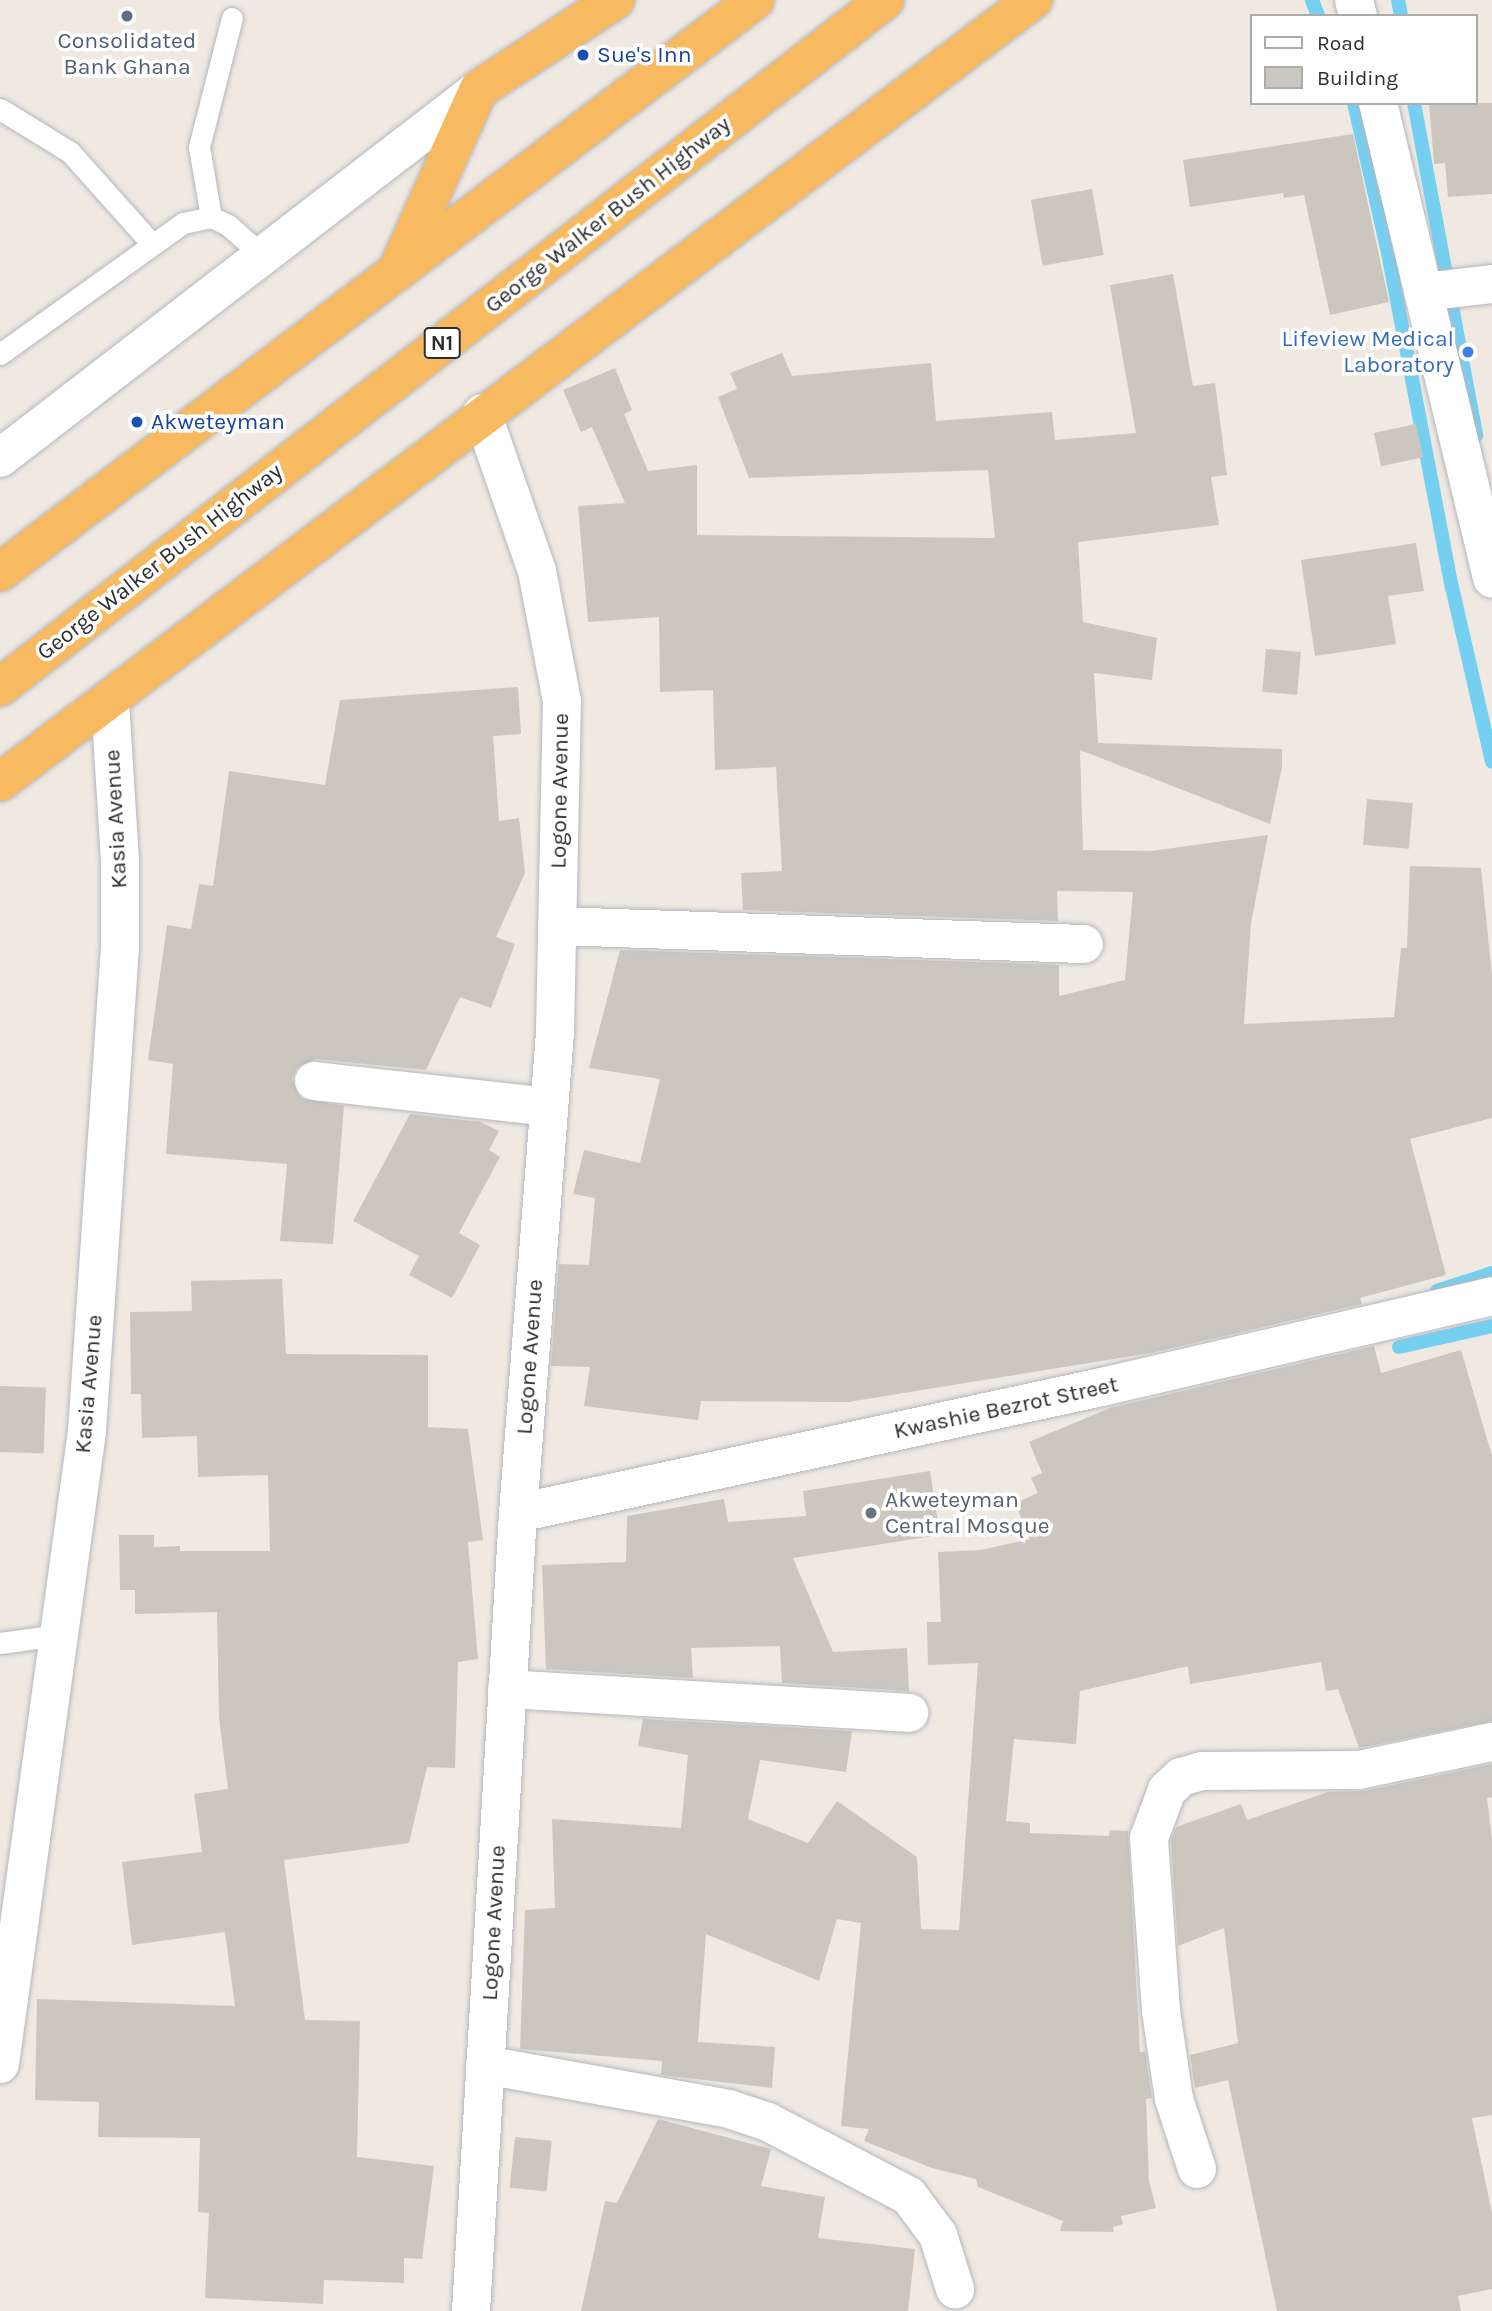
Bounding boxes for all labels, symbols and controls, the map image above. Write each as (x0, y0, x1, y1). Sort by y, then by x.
marker: Consolidated Bank Ghana (119, 8, 135, 24)
legend (1250, 14, 1478, 105)
place label: Consolidated Bank Ghana (58, 27, 196, 81)
text: Road (1317, 31, 1365, 55)
place label: Sue's Inn (597, 41, 692, 69)
marker: Sue's Inn (575, 47, 591, 63)
text: Building (1317, 66, 1398, 90)
street label: George Walker Bush Highway (480, 111, 736, 319)
place label: Lifeview Medical Laboratory (1282, 325, 1454, 379)
road number: N1 (423, 326, 461, 360)
marker: Lifeview Medical Laboratory (1460, 344, 1476, 360)
place label: Akweteyman (151, 408, 285, 436)
marker: Akweteyman (129, 414, 145, 430)
street label: George Walker Bush Highway (32, 458, 288, 666)
street label: Logone Avenue (545, 713, 575, 869)
street label: Kasia Avenue (99, 749, 133, 889)
street label: Logone Avenue (511, 1278, 549, 1436)
street label: Kasia Avenue (69, 1313, 109, 1455)
street label: Kwashie Bezrot Street (891, 1371, 1121, 1445)
place label: Akweteyman Central Mosque (885, 1486, 1050, 1540)
marker: Akweteyman Central Mosque (863, 1505, 879, 1521)
street label: Logone Avenue (476, 1845, 512, 2001)

